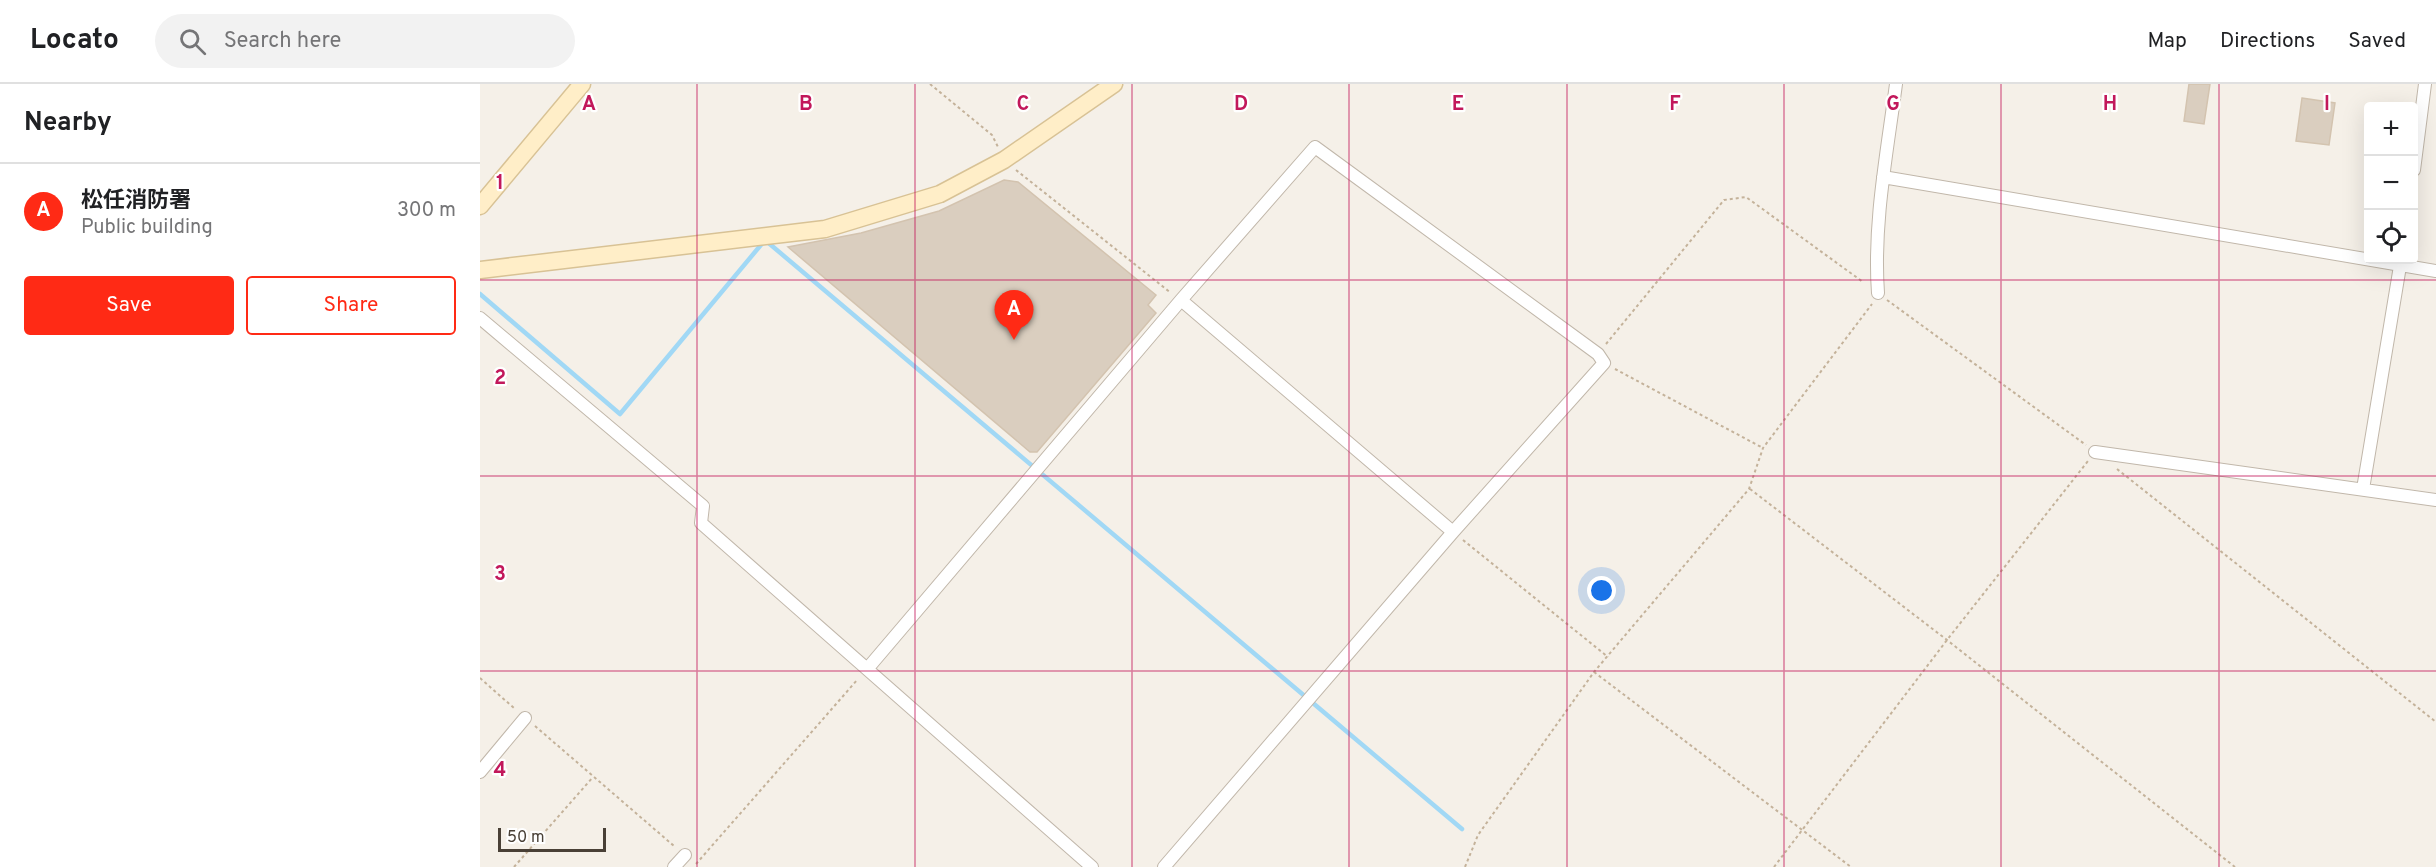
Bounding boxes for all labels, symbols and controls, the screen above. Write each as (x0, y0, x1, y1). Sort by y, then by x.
search box (155, 14, 575, 68)
text: Locato (30, 23, 119, 59)
icon: search (176, 25, 209, 58)
text: Search here (224, 28, 341, 55)
text: Map (2147, 28, 2187, 55)
text: Directions (2220, 28, 2315, 55)
text: Saved (2348, 28, 2406, 55)
text: A (582, 92, 596, 118)
text: B (799, 92, 813, 118)
text: C (1017, 92, 1029, 118)
text: D (1234, 92, 1248, 118)
text: E (1452, 92, 1464, 118)
text: F (1669, 92, 1681, 118)
text: G (1886, 92, 1900, 118)
text: H (2103, 92, 2117, 118)
text: I (2324, 92, 2330, 118)
map controls (2364, 102, 2418, 264)
button: + (2364, 102, 2418, 156)
text: Nearby (24, 107, 112, 140)
button: − (2364, 156, 2418, 210)
text: 1 (496, 171, 504, 197)
text: 松任消防署 (81, 188, 191, 215)
text: A (36, 198, 51, 224)
text: 300 m (397, 198, 456, 224)
button: locate (2364, 210, 2418, 264)
text: Public building (81, 215, 213, 241)
button: Save (24, 276, 234, 335)
button: Share (246, 276, 456, 335)
pin: A (994, 290, 1034, 340)
text: 2 (494, 366, 506, 392)
text: 3 (494, 562, 506, 588)
your location (1587, 576, 1616, 605)
text: 4 (494, 758, 506, 784)
scale bar (498, 825, 606, 852)
text: 50 m (507, 828, 545, 848)

